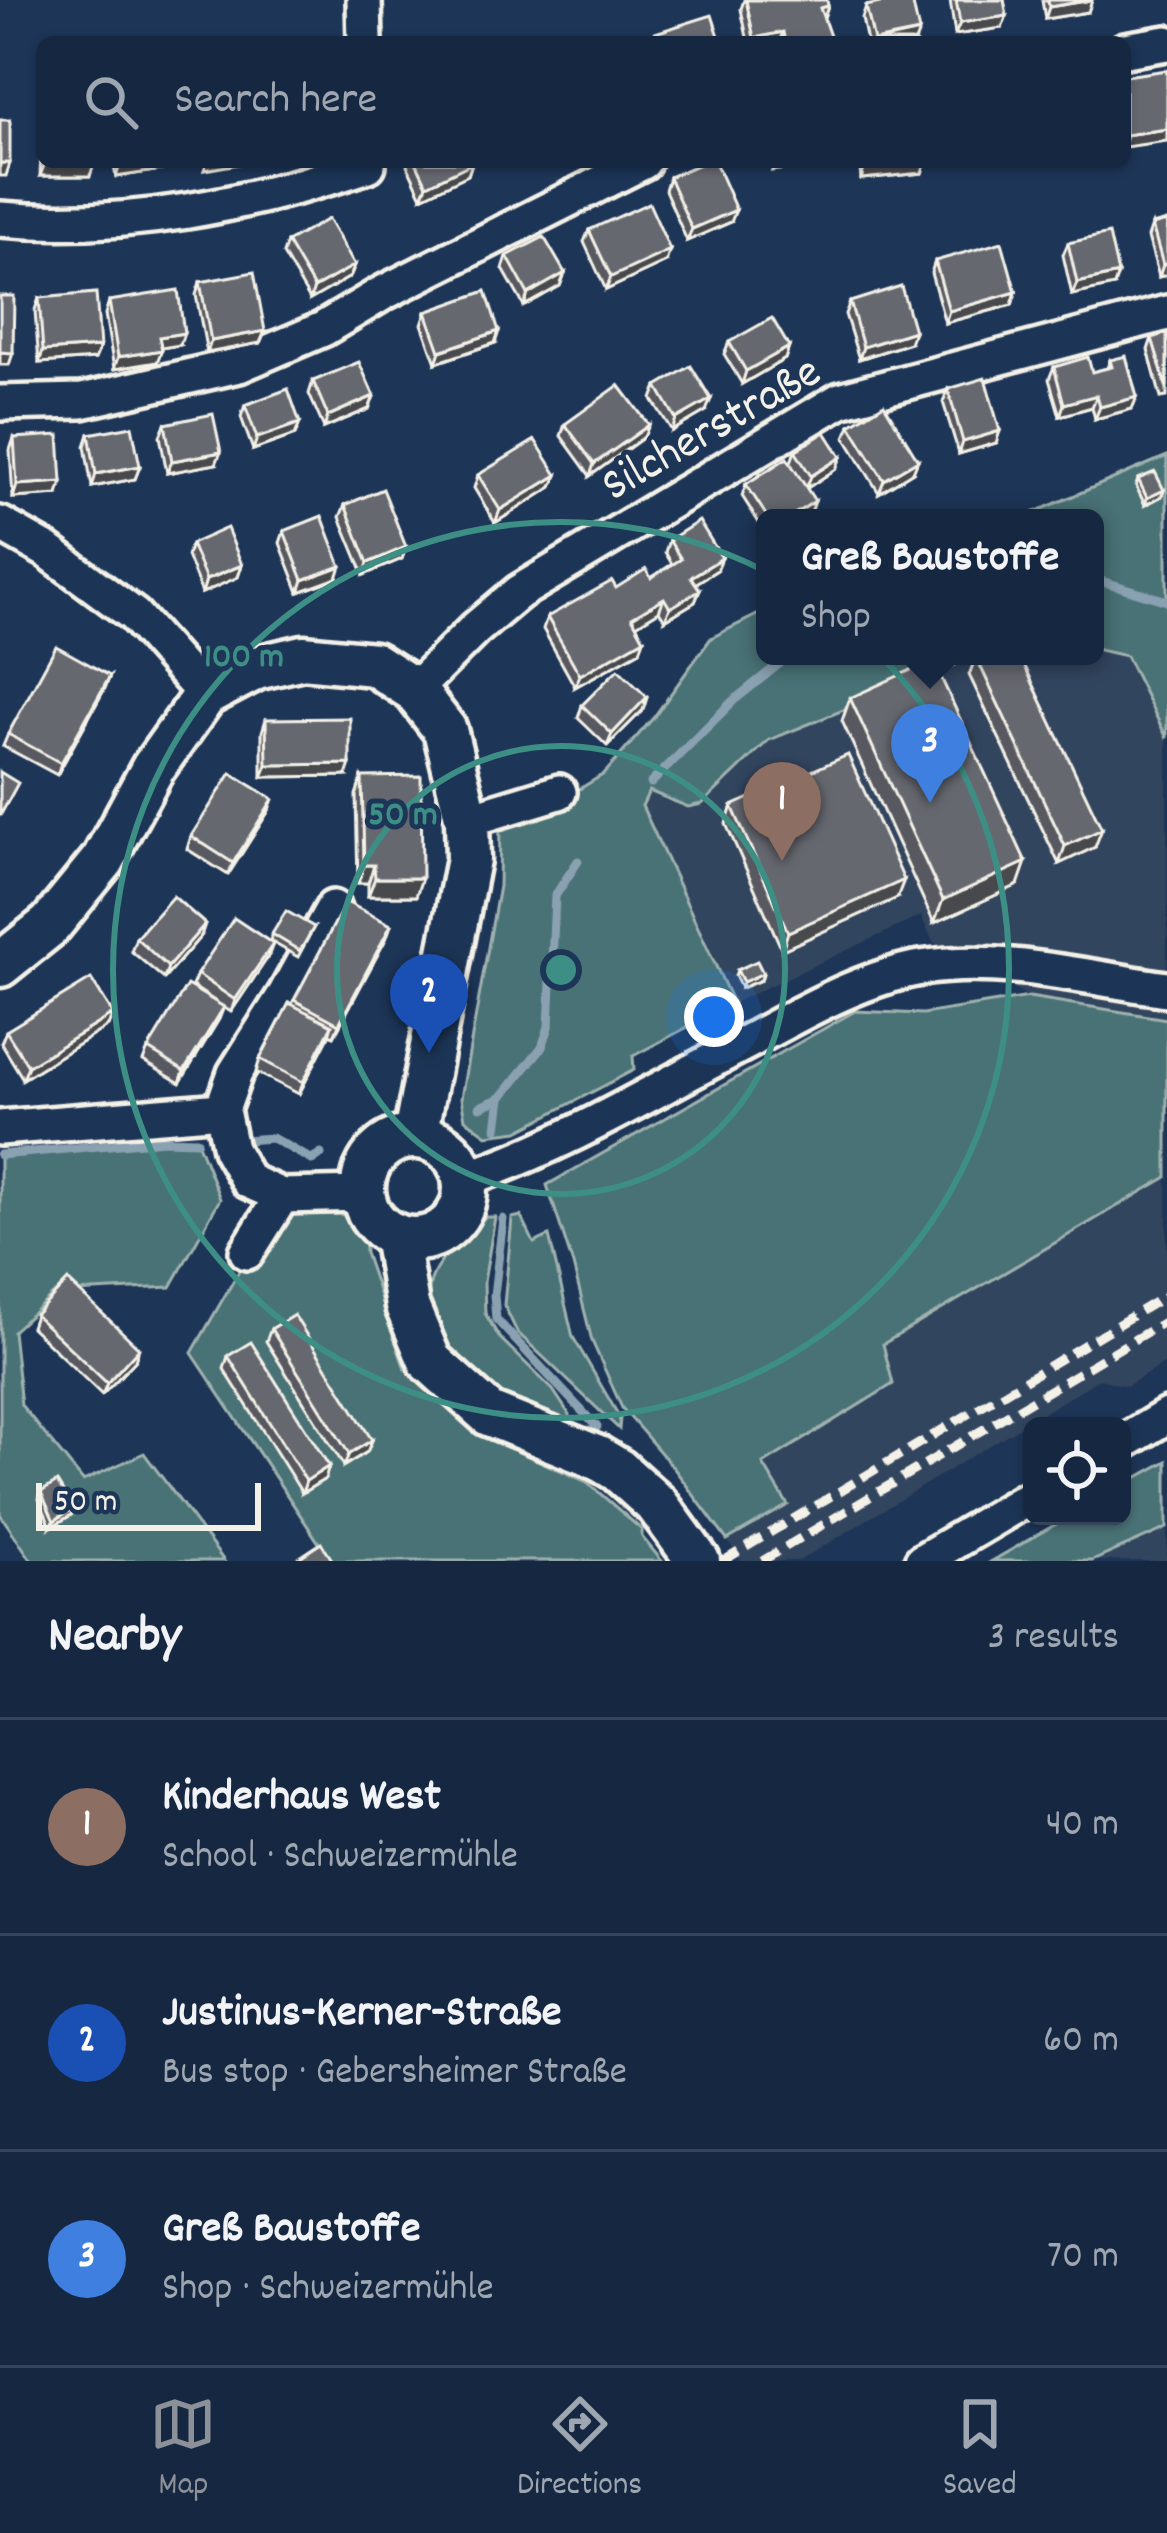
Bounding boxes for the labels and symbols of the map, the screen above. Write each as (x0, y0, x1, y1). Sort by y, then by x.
street label: Silcherstraße (590, 341, 836, 522)
text: 100 m (204, 633, 284, 685)
pin: 3 (891, 704, 969, 803)
pin: 1 (743, 762, 821, 861)
text: 50 m (368, 791, 438, 843)
centre of rings (540, 949, 582, 991)
pin: 2 (390, 954, 468, 1053)
your location (684, 987, 744, 1047)
scale bar (36, 1477, 261, 1530)

